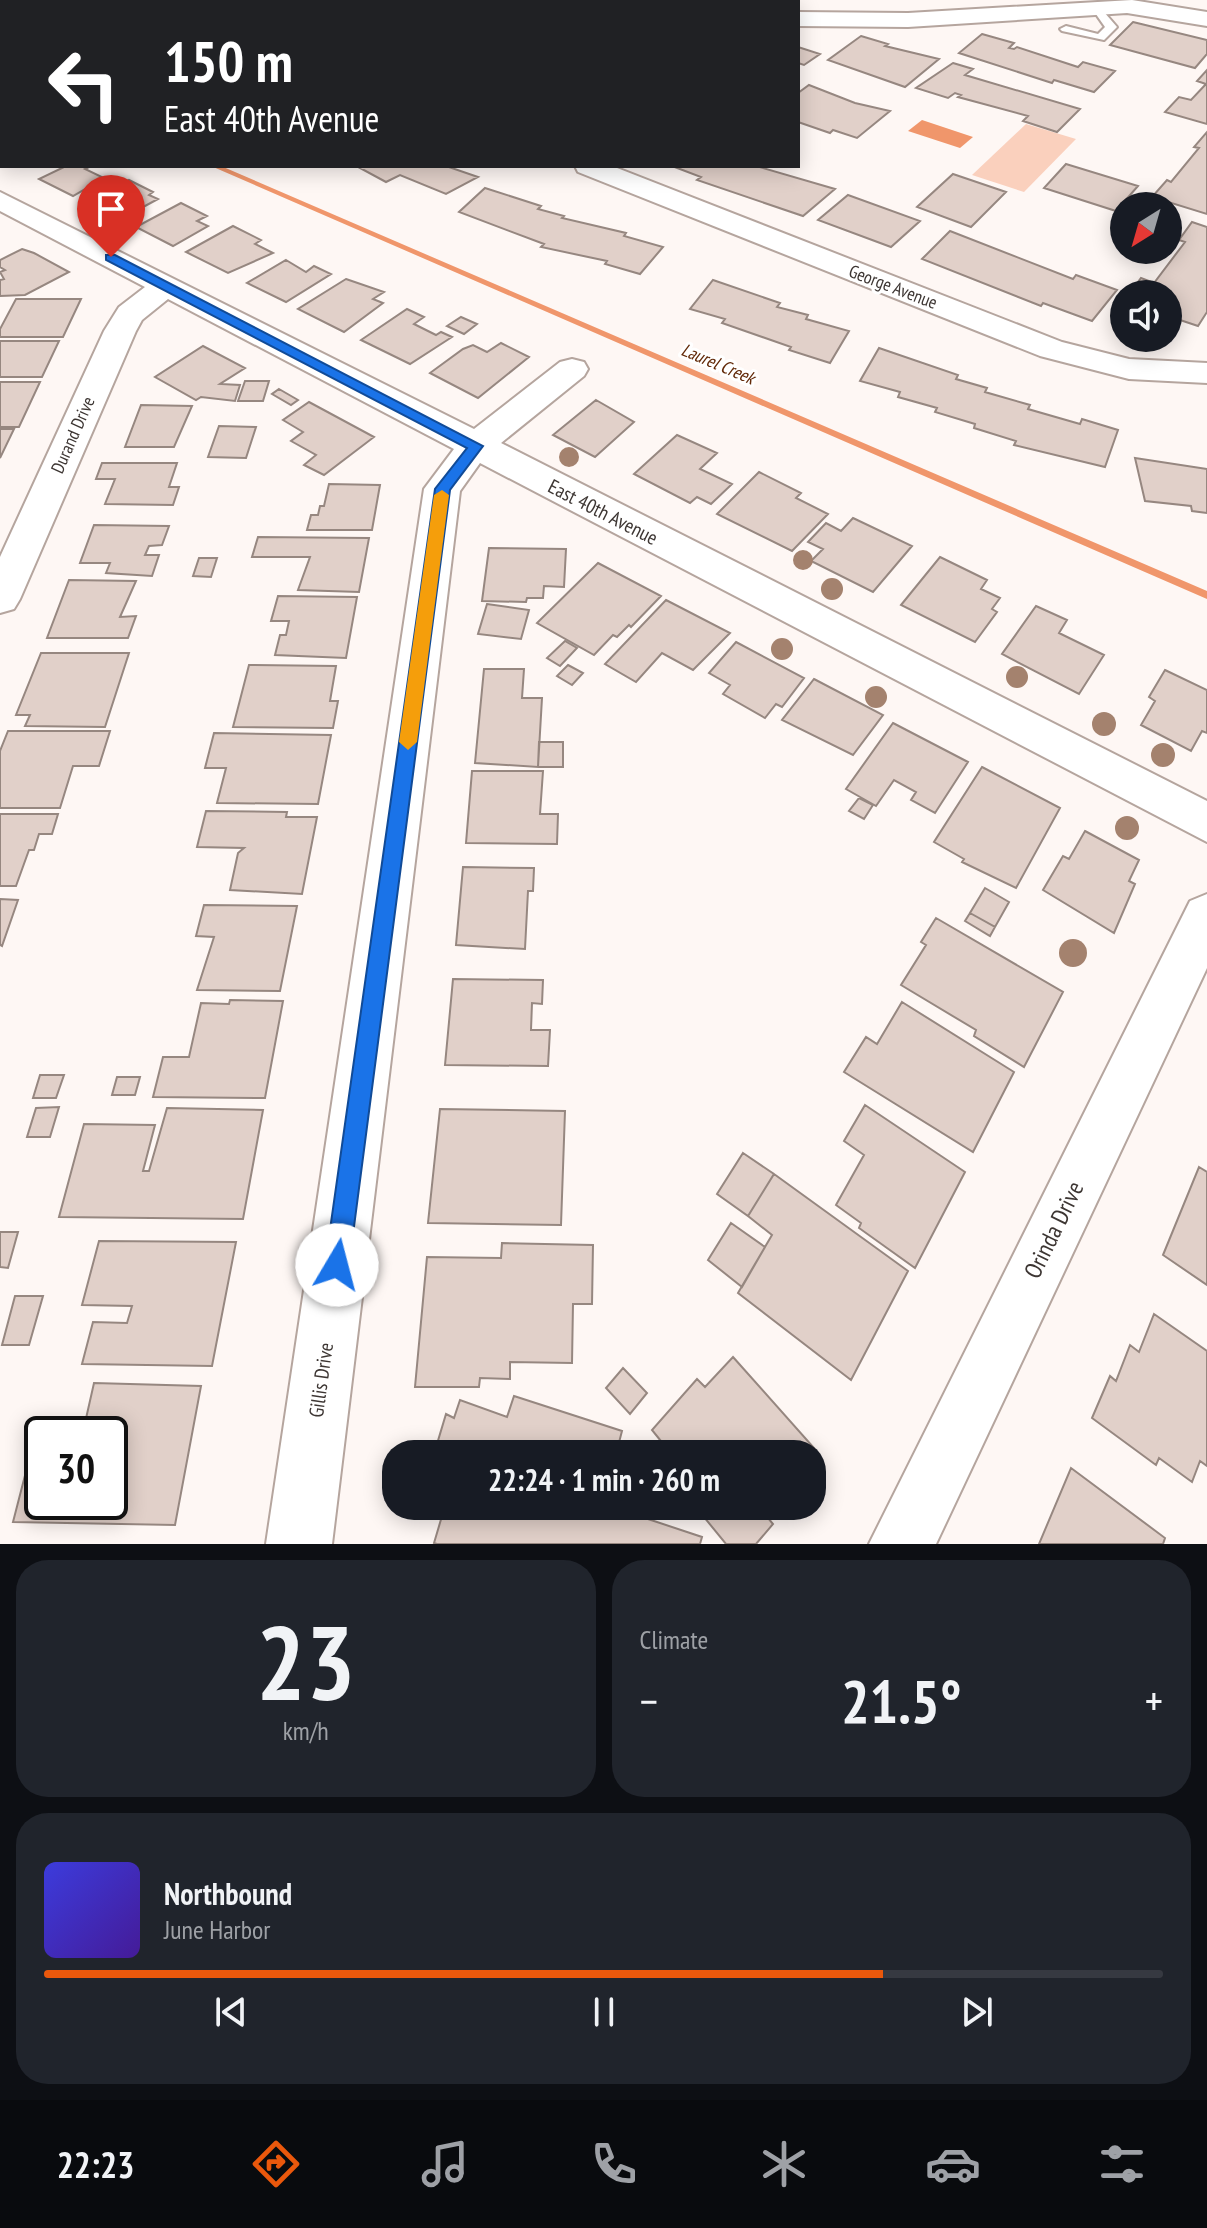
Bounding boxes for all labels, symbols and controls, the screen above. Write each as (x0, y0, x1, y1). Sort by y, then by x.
text: 150 m (164, 25, 293, 97)
icon: left (32, 32, 136, 136)
text: East 40th Avenue (164, 95, 379, 142)
pin (77, 175, 145, 257)
icon: arrive (89, 187, 133, 231)
north arrow (1110, 192, 1182, 264)
map controls (1110, 192, 1182, 352)
street label: George Avenue (846, 259, 941, 314)
button: sound (1110, 280, 1182, 352)
water label: Laurel Creek (678, 338, 760, 390)
street label: Durand Drive (45, 393, 100, 477)
street label: East 40th Avenue (544, 473, 662, 551)
street label: Orinda Drive (1017, 1176, 1090, 1283)
position arrow (295, 1223, 379, 1307)
street label: Gillis Drive (303, 1341, 339, 1419)
speed limit sign: 30 (24, 1416, 128, 1520)
text: 22:24 · 1 min · 260 m (488, 1460, 720, 1499)
text: 23 (256, 1594, 355, 1729)
text: Climate (640, 1623, 708, 1656)
text: 21.5° (841, 1662, 962, 1740)
text: − (640, 1672, 658, 1729)
text: + (1145, 1672, 1163, 1729)
text: km/h (283, 1714, 329, 1747)
text: Northbound (164, 1874, 292, 1913)
text: June Harbor (164, 1913, 270, 1946)
icon: previous (209, 1990, 253, 2034)
icon: pause (582, 1990, 626, 2034)
icon: next (955, 1990, 999, 2034)
icon: directions (248, 2136, 304, 2192)
icon: music (417, 2136, 473, 2192)
icon: phone (586, 2136, 642, 2192)
icon: climate (756, 2136, 812, 2192)
icon: car (925, 2136, 981, 2192)
icon: filters (1094, 2136, 1150, 2192)
text: 22:23 (57, 2141, 135, 2188)

